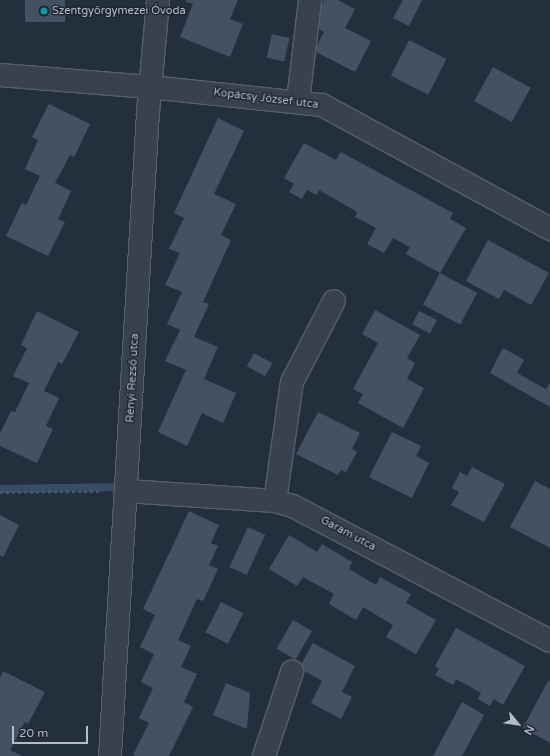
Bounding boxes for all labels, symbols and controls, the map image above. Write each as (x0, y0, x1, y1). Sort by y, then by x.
place label: Szentgyörgymezei Óvoda (52, 4, 186, 18)
marker: Szentgyörgymezei Óvoda (39, 6, 49, 16)
street label: Kopácsy József utca (213, 86, 319, 112)
street label: Rényi Rezső utca (124, 333, 142, 423)
street label: Garam utca (318, 514, 378, 554)
north arrow (498, 704, 538, 744)
scale bar (14, 718, 90, 744)
text: N (521, 723, 537, 737)
text: 20 m (19, 726, 48, 740)

